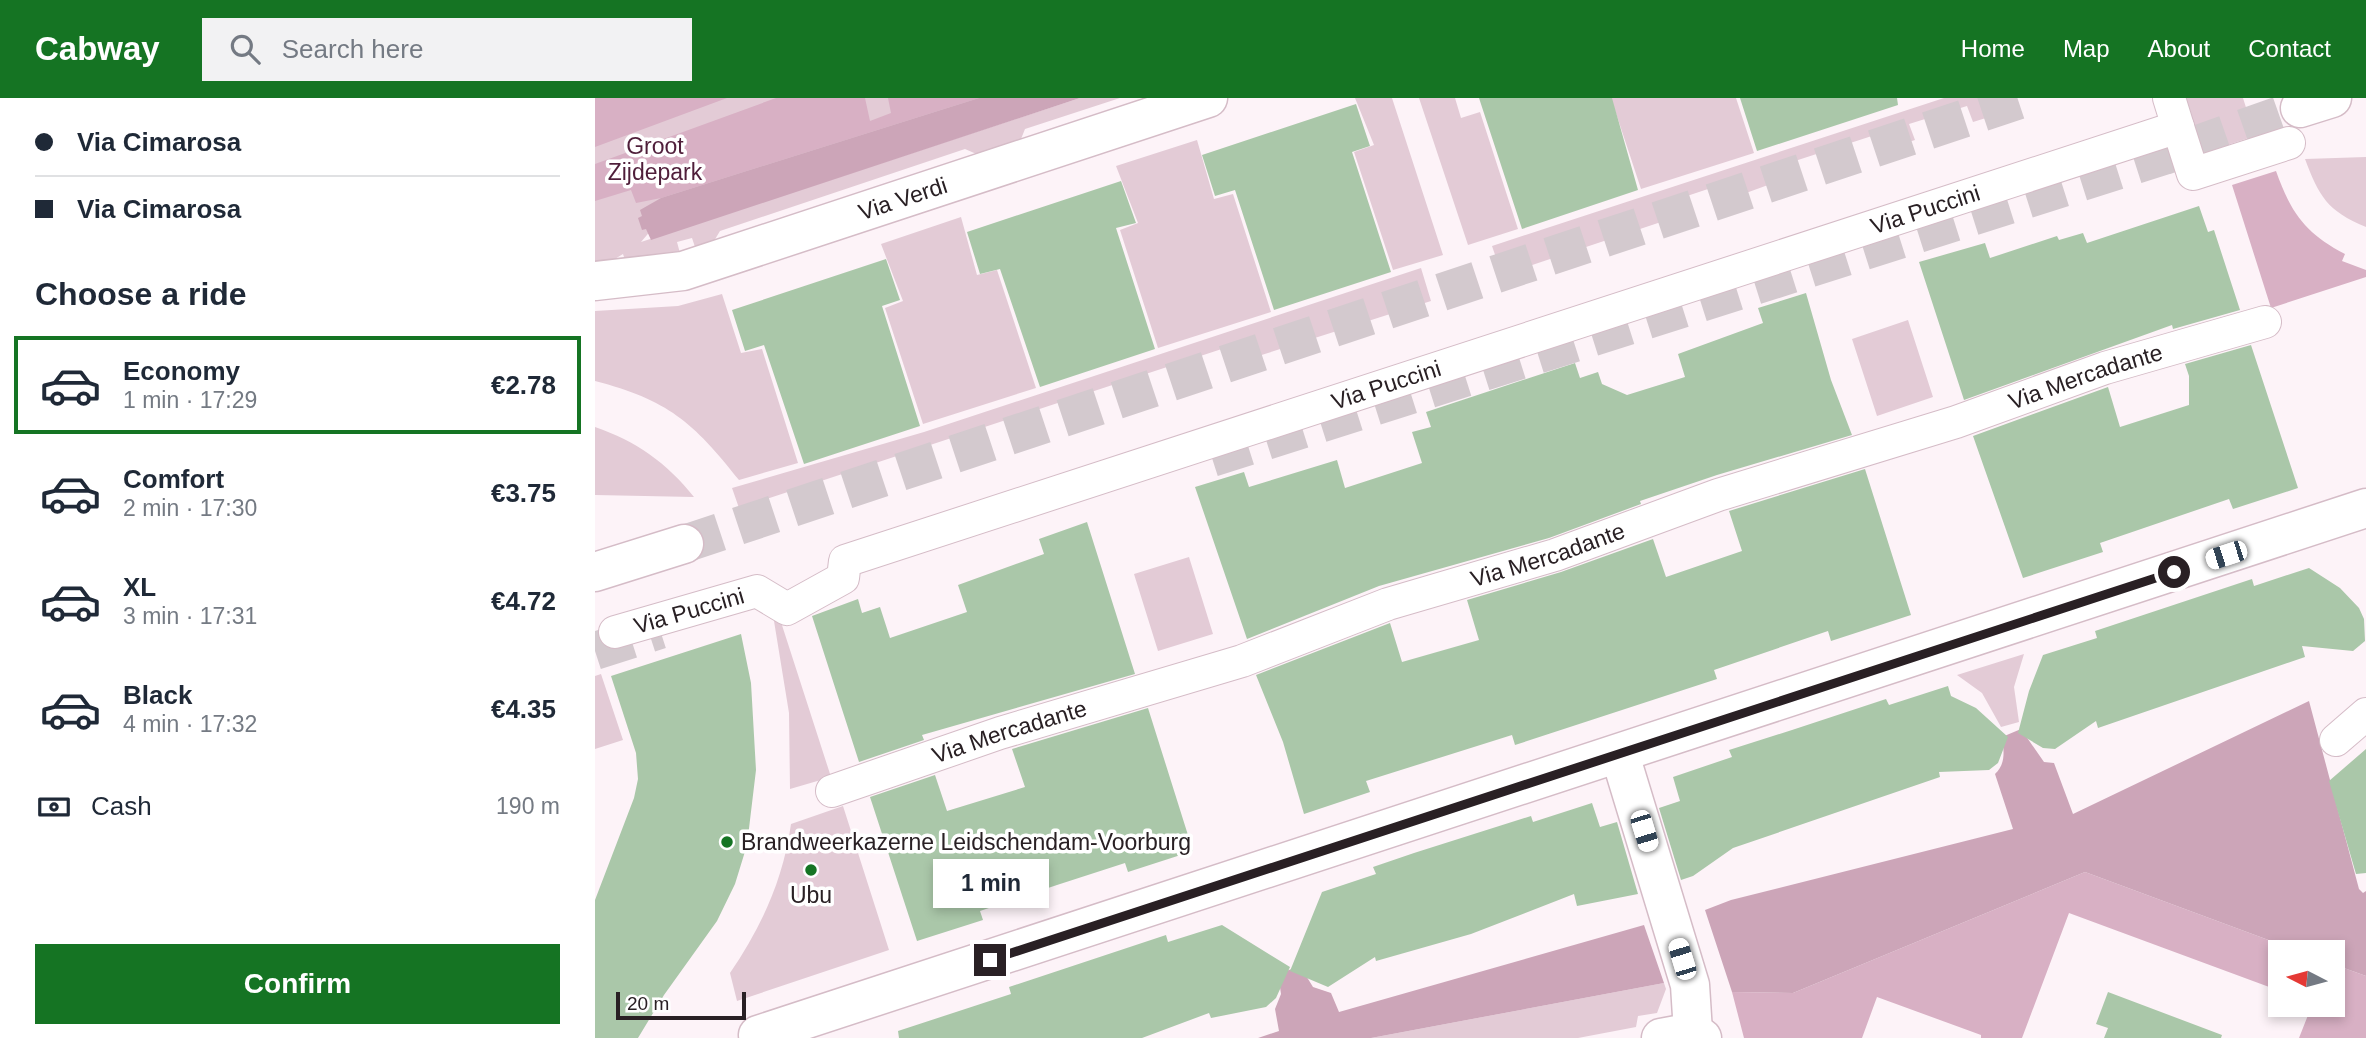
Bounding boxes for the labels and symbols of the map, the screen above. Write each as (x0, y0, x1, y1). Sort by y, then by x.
park label: Groot Zijdepark (608, 133, 703, 185)
street label: Via Verdi (855, 172, 950, 225)
street label: Via Puccini (1867, 179, 1983, 239)
street label: Via Mercadante (2005, 339, 2166, 415)
street label: Via Puccini (1328, 355, 1444, 415)
street label: Via Mercadante (1468, 517, 1628, 592)
car (2203, 539, 2250, 571)
route start (2158, 556, 2190, 588)
street label: Via Puccini (631, 582, 747, 639)
street label: Via Mercadante (929, 695, 1090, 768)
car (1628, 808, 1661, 854)
place label: Brandweerkazerne Leidschendam-Voorburg (741, 829, 1191, 855)
marker: Brandweerkazerne Leidschendam-Voorburg (719, 834, 735, 850)
callout: 1 min (932, 858, 1048, 908)
marker: Ubu (803, 862, 819, 878)
place label: Ubu (790, 882, 832, 908)
car (1666, 936, 1699, 982)
north arrow (2268, 940, 2345, 1017)
route end (974, 944, 1006, 976)
scale bar (616, 989, 745, 1021)

